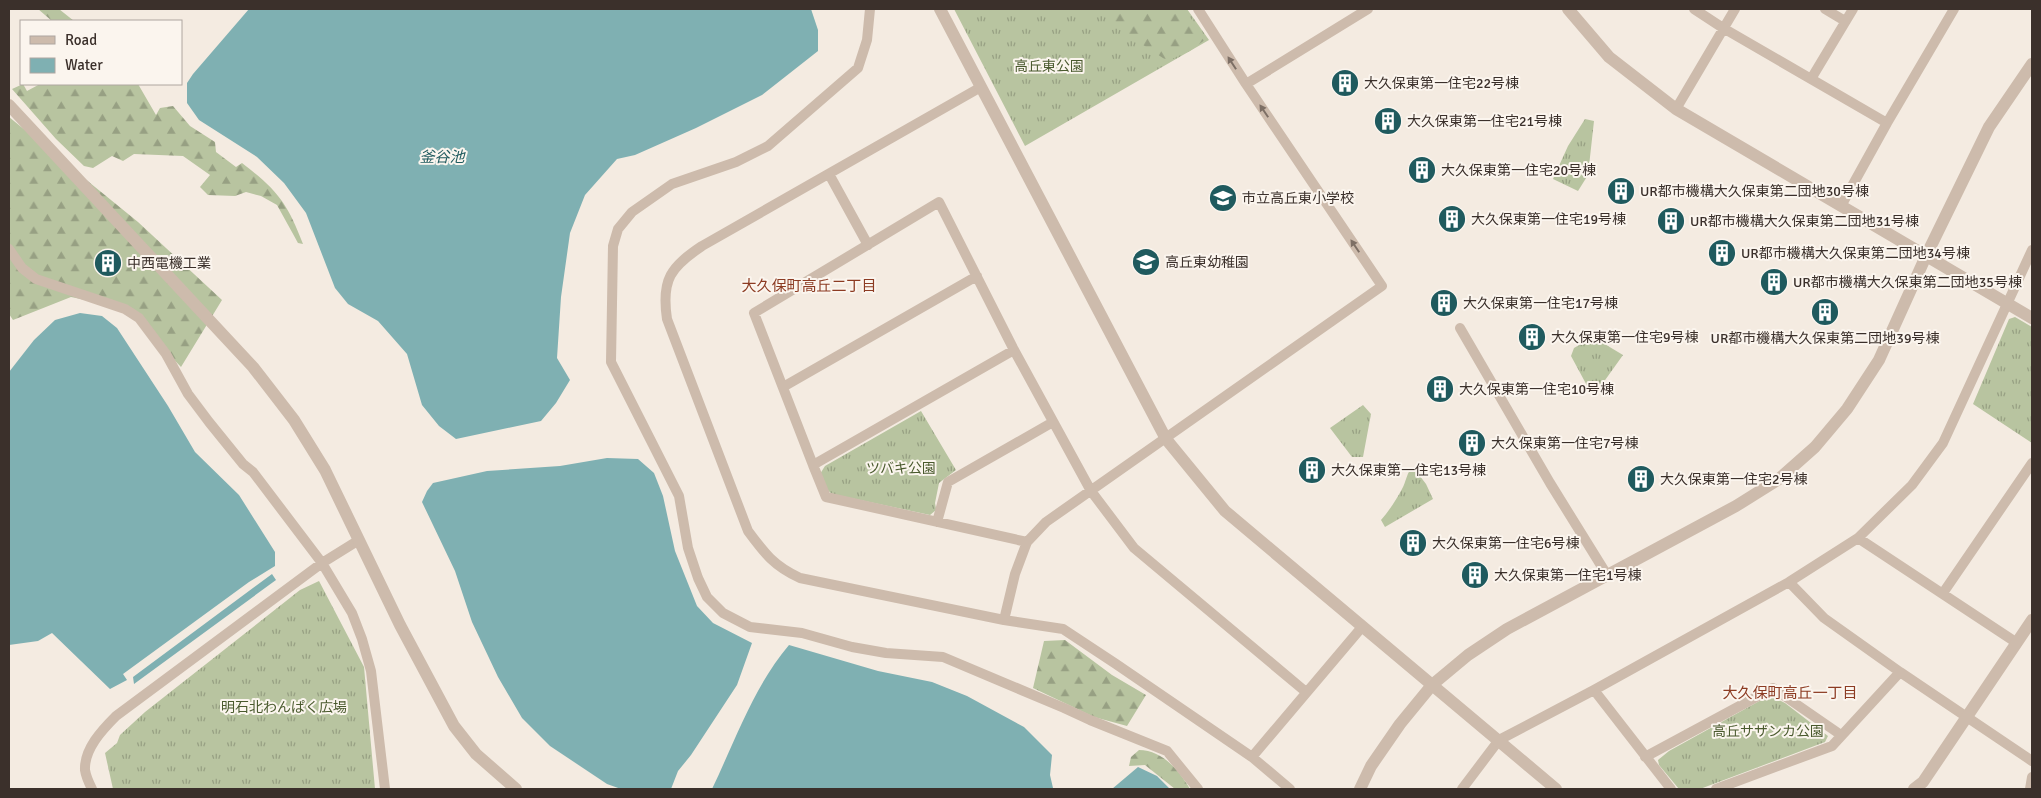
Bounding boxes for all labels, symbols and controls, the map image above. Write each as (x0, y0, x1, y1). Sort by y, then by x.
legend (20, 20, 182, 85)
text: Road (65, 31, 97, 49)
text: Water (65, 56, 103, 74)
one-way arrow (1227, 57, 1237, 70)
park label: 高丘東公園 (1014, 58, 1084, 75)
building icon: 大久保東第一住宅22号棟 (1330, 68, 1360, 98)
place label: 大久保東第一住宅22号棟 (1364, 75, 1519, 92)
one-way arrow (1259, 105, 1269, 118)
building icon: 大久保東第一住宅21号棟 (1373, 106, 1403, 136)
place label: 大久保東第一住宅21号棟 (1407, 113, 1562, 130)
water label: 釜谷池 (419, 148, 466, 166)
building icon: 大久保東第一住宅20号棟 (1407, 155, 1437, 185)
place label: 大久保東第一住宅20号棟 (1441, 162, 1596, 179)
building icon: UR都市機構大久保東第二団地30号棟 (1606, 176, 1636, 206)
school or university icon: 市立高丘東小学校 (1208, 183, 1238, 213)
place label: UR都市機構大久保東第二団地30号棟 (1640, 183, 1869, 200)
place label: 市立高丘東小学校 (1242, 190, 1354, 207)
building icon: 大久保東第一住宅19号棟 (1437, 204, 1467, 234)
building icon: UR都市機構大久保東第二団地31号棟 (1656, 206, 1686, 236)
place label: 大久保東第一住宅19号棟 (1471, 211, 1626, 228)
place label: UR都市機構大久保東第二団地31号棟 (1690, 213, 1919, 230)
building icon: UR都市機構大久保東第二団地34号棟 (1707, 238, 1737, 268)
one-way arrow (1350, 239, 1360, 253)
place label: UR都市機構大久保東第二団地34号棟 (1741, 245, 1970, 262)
school or university icon: 高丘東幼稚園 (1131, 247, 1161, 277)
building icon: 中西電機工業 (93, 248, 123, 278)
place label: 高丘東幼稚園 (1165, 254, 1249, 271)
place label: 中西電機工業 (127, 255, 211, 272)
building icon: UR都市機構大久保東第二団地35号棟 (1759, 267, 1789, 297)
place label: UR都市機構大久保東第二団地35号棟 (1793, 274, 2022, 291)
district label: 大久保町高丘二丁目 (741, 277, 877, 295)
building icon: 大久保東第一住宅17号棟 (1429, 288, 1459, 318)
place label: 大久保東第一住宅17号棟 (1463, 295, 1618, 312)
building icon: UR都市機構大久保東第二団地39号棟 (1810, 297, 1840, 327)
building icon: 大久保東第一住宅9号棟 (1517, 322, 1547, 352)
place label: 大久保東第一住宅9号棟 (1551, 329, 1699, 346)
place label: UR都市機構大久保東第二団地39号棟 (1711, 330, 1939, 347)
building icon: 大久保東第一住宅10号棟 (1425, 374, 1455, 404)
place label: 大久保東第一住宅10号棟 (1459, 381, 1614, 398)
building icon: 大久保東第一住宅7号棟 (1457, 428, 1487, 458)
place label: 大久保東第一住宅7号棟 (1491, 435, 1639, 452)
building icon: 大久保東第一住宅13号棟 (1297, 455, 1327, 485)
park label: ツバキ公園 (866, 460, 936, 477)
place label: 大久保東第一住宅13号棟 (1331, 462, 1486, 479)
building icon: 大久保東第一住宅2号棟 (1626, 464, 1656, 494)
place label: 大久保東第一住宅2号棟 (1660, 471, 1808, 488)
building icon: 大久保東第一住宅6号棟 (1398, 528, 1428, 558)
place label: 大久保東第一住宅6号棟 (1432, 535, 1580, 552)
building icon: 大久保東第一住宅1号棟 (1460, 560, 1490, 590)
place label: 大久保東第一住宅1号棟 (1494, 567, 1642, 584)
district label: 大久保町高丘一丁目 (1722, 684, 1858, 702)
park label: 明石北わんぱく広場 (221, 699, 347, 716)
park label: 高丘サザンカ公園 (1712, 723, 1824, 740)

